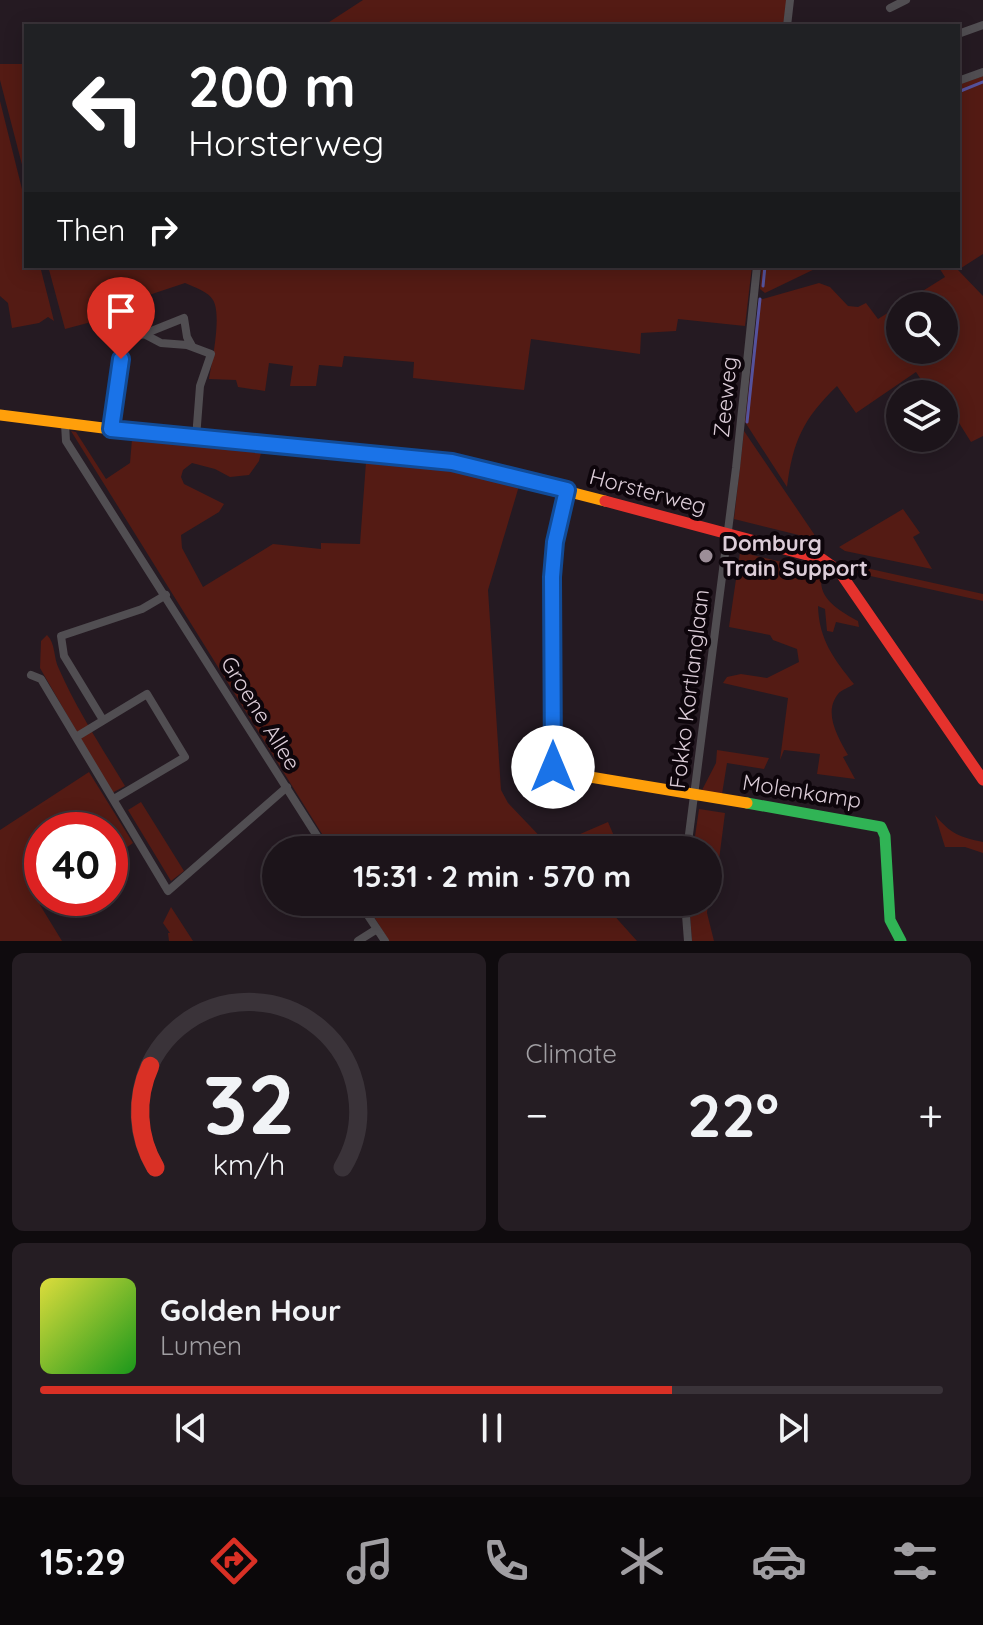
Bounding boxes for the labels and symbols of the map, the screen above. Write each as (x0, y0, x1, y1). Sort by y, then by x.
pin (87, 277, 155, 359)
street label: Zeeweg (707, 355, 743, 439)
street label: Horsterweg (586, 462, 710, 520)
place label: Domburg Train Support (722, 529, 868, 582)
marker: Domburg Train Support (697, 547, 715, 565)
street label: Fokko Kortlanglaan (663, 588, 715, 790)
street label: Groene Allee (215, 651, 307, 775)
position arrow (511, 725, 595, 809)
street label: Molenkamp (741, 768, 863, 814)
speed limit sign: 40 (24, 812, 128, 916)

